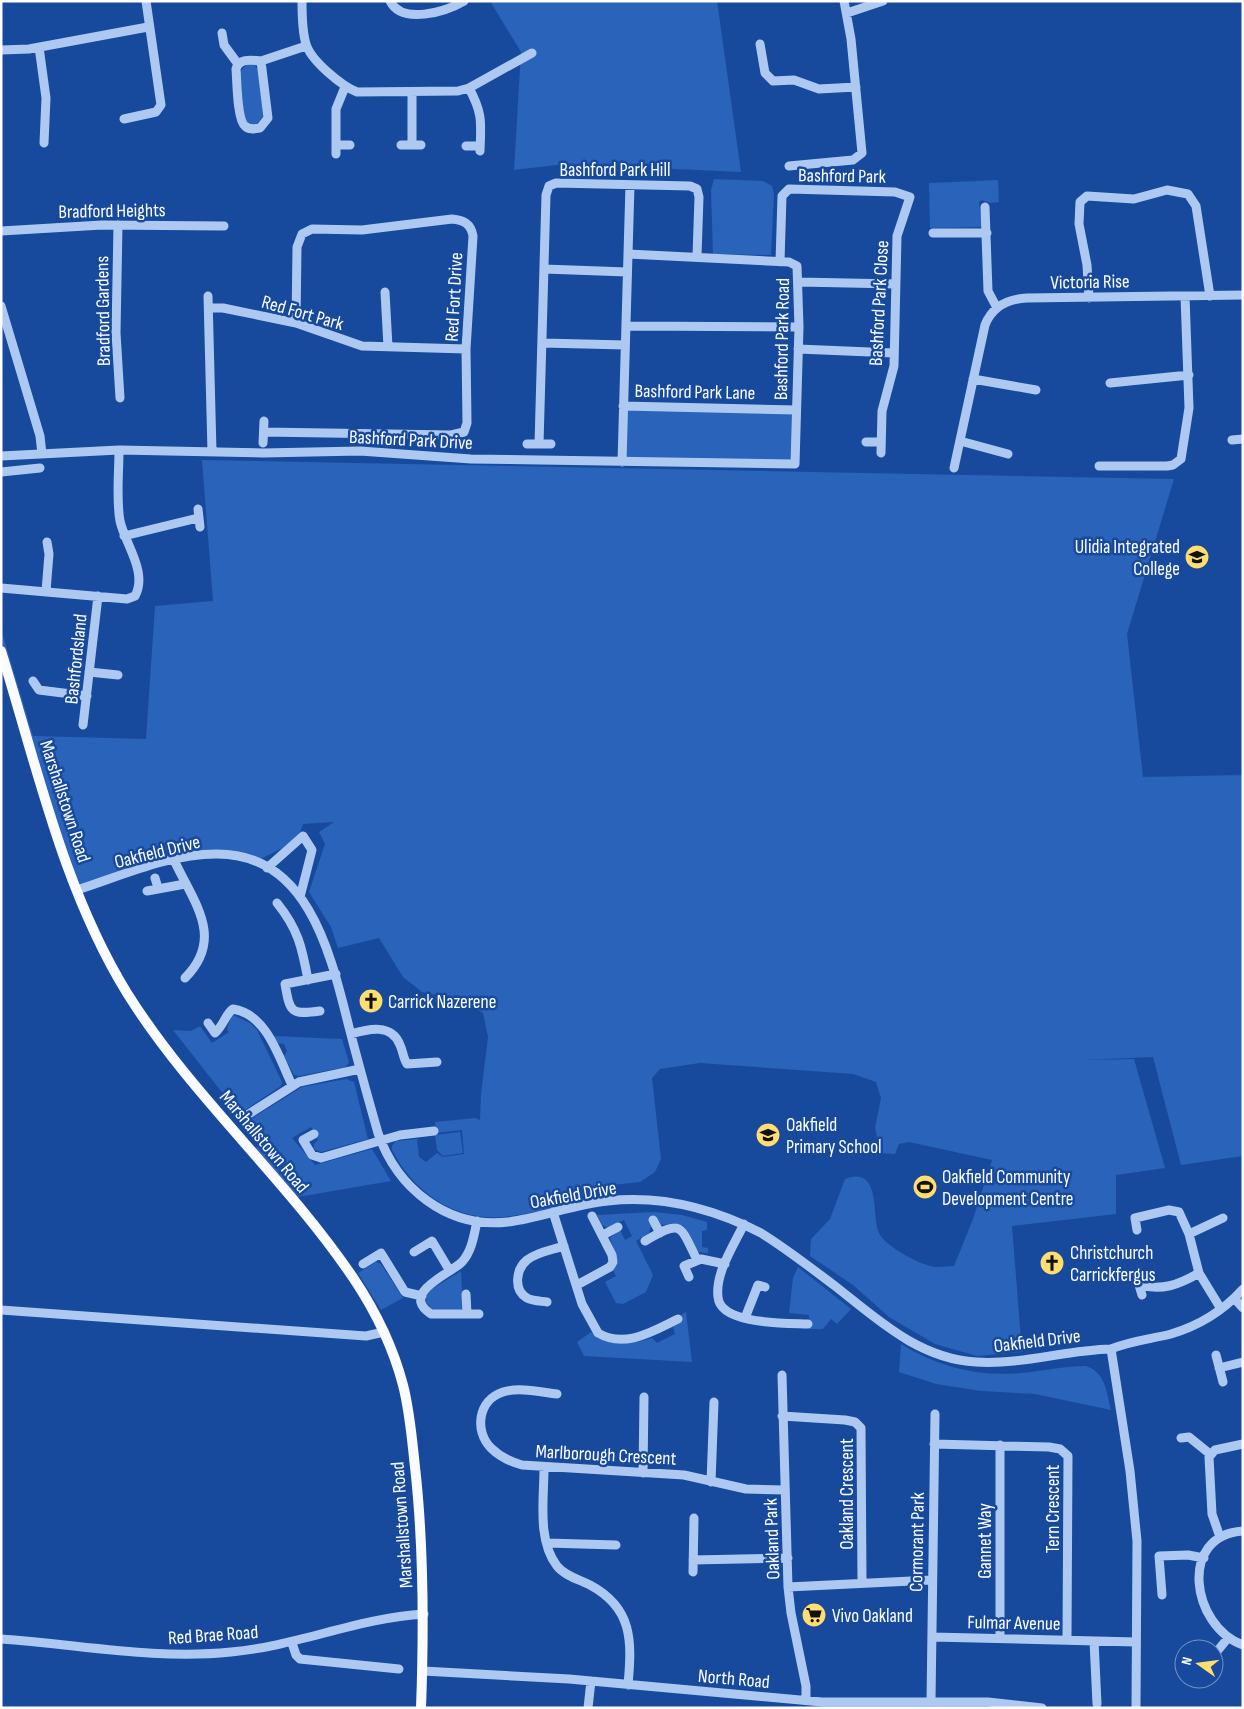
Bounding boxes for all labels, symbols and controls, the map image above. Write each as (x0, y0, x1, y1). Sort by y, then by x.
street label: Bashford Park Hill (560, 159, 670, 182)
street label: Bashford Park (798, 164, 887, 189)
street label: Bradford Heights (58, 199, 166, 224)
street label: Bashford Park Close (865, 240, 894, 366)
street label: Red Fort Drive (441, 252, 468, 342)
street label: Bradford Gardens (91, 255, 116, 366)
street label: Victoria Rise (1050, 270, 1130, 295)
street label: Bashford Park Road (770, 278, 795, 400)
street label: Red Fort Park (259, 291, 347, 336)
street label: Bashford Park Lane (634, 380, 756, 405)
street label: Bashford Park Drive (348, 426, 473, 455)
place label: Ulidia Integrated College (1075, 536, 1180, 581)
school or university icon: Ulidia Integrated College (1184, 544, 1210, 570)
street label: Bashfordsland (60, 613, 93, 705)
street label: Marshallstown Road (34, 738, 95, 865)
street label: Oakfield Drive (112, 831, 203, 874)
church icon: Carrick Nazerene (358, 988, 384, 1014)
place label: Carrick Nazerene (388, 991, 496, 1014)
street label: Marshallstown Road (214, 1086, 313, 1198)
place label: Oakfield Primary School (786, 1114, 882, 1159)
school or university icon: Oakfield Primary School (755, 1122, 781, 1148)
place label: Oakfield Community Development Centre (942, 1166, 1073, 1211)
sports icon: Oakfield Community Development Centre (912, 1174, 938, 1200)
street label: Oakfield Drive (528, 1177, 618, 1214)
place label: Christchurch Carrickfergus (1070, 1242, 1156, 1287)
church icon: Christchurch Carrickfergus (1039, 1250, 1065, 1276)
street label: Oakfield Drive (992, 1325, 1082, 1358)
street label: Oakland Crescent (836, 1438, 859, 1550)
street label: Marlborough Crescent (535, 1440, 677, 1471)
street label: Marshallstown Road (387, 1461, 418, 1589)
street label: Tern Crescent (1042, 1464, 1065, 1553)
street label: Cormorant Park (905, 1491, 930, 1592)
street label: Oakland Park (760, 1497, 785, 1580)
street label: Gannet Way (974, 1502, 997, 1579)
supermarket icon: Vivo Oakland (801, 1602, 827, 1628)
place label: Vivo Oakland (832, 1605, 913, 1628)
street label: Fulmar Avenue (967, 1611, 1061, 1636)
street label: Red Brae Road (167, 1621, 259, 1650)
north arrow (1174, 1639, 1224, 1689)
text: N (1178, 1655, 1196, 1667)
street label: North Road (697, 1665, 771, 1694)

